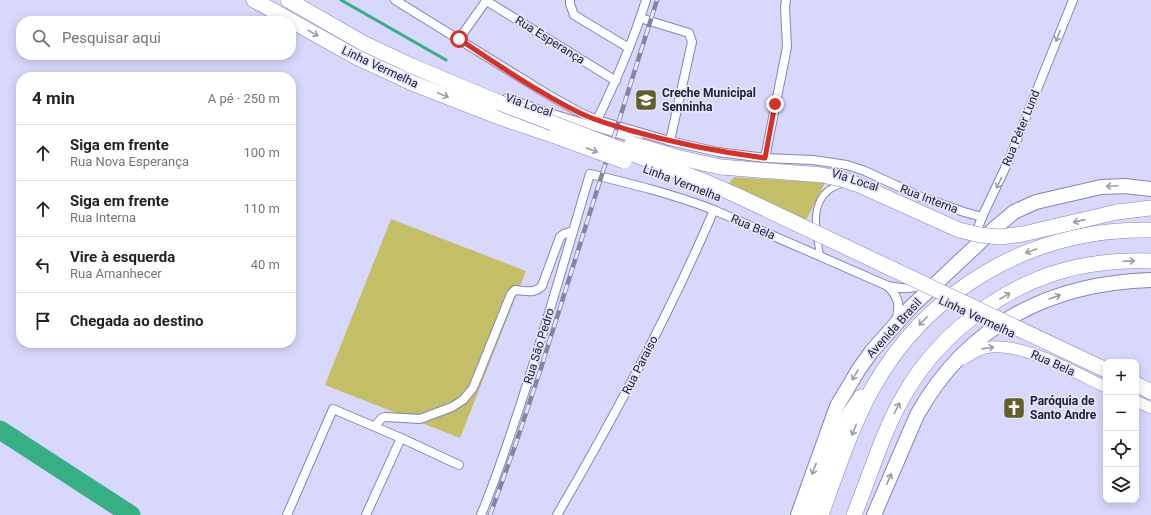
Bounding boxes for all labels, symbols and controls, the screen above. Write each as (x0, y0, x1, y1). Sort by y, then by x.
street label: Rua Esperança (513, 13, 587, 67)
search box (16, 16, 296, 60)
icon: search (30, 27, 52, 49)
text: Pesquisar aqui (62, 29, 161, 47)
one-way arrow (307, 29, 319, 37)
route start (450, 30, 468, 48)
one-way arrow (1054, 30, 1062, 42)
street label: Linha Vermelha (339, 43, 421, 91)
place label: Creche Municipal Senninha (662, 86, 756, 114)
school or university icon: Creche Municipal Senninha (633, 87, 659, 113)
text: 4 min (32, 88, 75, 108)
street label: Rua Péter Lund (999, 88, 1043, 168)
street label: Via Local (504, 90, 554, 120)
text: A pé · 250 m (208, 91, 280, 106)
one-way arrow (436, 91, 448, 99)
route end (766, 95, 784, 113)
text: Siga em frente (70, 136, 169, 154)
icon: ahead (32, 142, 54, 164)
text: 100 m (243, 145, 280, 160)
one-way arrow (585, 146, 597, 154)
text: Rua Nova Esperança (70, 154, 189, 169)
street label: Linha Vermelha (641, 162, 723, 204)
street label: Via Local (829, 166, 881, 194)
one-way arrow (995, 176, 1002, 188)
street label: Rua Interna (898, 182, 960, 216)
one-way arrow (1106, 183, 1119, 190)
text: Siga em frente (70, 192, 169, 210)
icon: ahead (32, 198, 54, 220)
text: 110 m (243, 201, 280, 216)
text: Rua Interna (70, 210, 136, 225)
street label: Rua Bela (729, 211, 777, 243)
one-way arrow (1073, 218, 1086, 225)
one-way arrow (1025, 247, 1037, 255)
text: Vire à esquerda (70, 248, 175, 266)
icon: left (32, 254, 54, 276)
text: 40 m (251, 257, 280, 272)
one-way arrow (1122, 257, 1135, 264)
text: Rua Amanhecer (70, 266, 162, 281)
one-way arrow (999, 292, 1011, 300)
one-way arrow (1048, 292, 1060, 300)
street label: Linha Vermelha (936, 293, 1018, 341)
street label: Avenida Brasil (864, 295, 924, 361)
street label: Rua São Pedro (521, 306, 557, 386)
icon: arrive (32, 310, 54, 332)
text: Chegada ao destino (70, 312, 204, 330)
one-way arrow (918, 316, 928, 326)
street label: Rua Paraíso (619, 333, 661, 397)
one-way arrow (982, 344, 995, 352)
street label: Rua Bela (1029, 347, 1077, 379)
map controls (1103, 359, 1139, 503)
button: + (1103, 359, 1139, 395)
one-way arrow (851, 369, 859, 381)
place label: Paróquia de Santo Andre (1030, 394, 1097, 422)
church icon: Paróquia de Santo Andre (1001, 395, 1027, 421)
button: − (1103, 395, 1139, 431)
one-way arrow (894, 402, 901, 414)
one-way arrow (849, 424, 857, 436)
button: locate (1103, 431, 1139, 467)
one-way arrow (810, 463, 818, 475)
button: layers (1103, 467, 1139, 503)
one-way arrow (886, 473, 893, 485)

